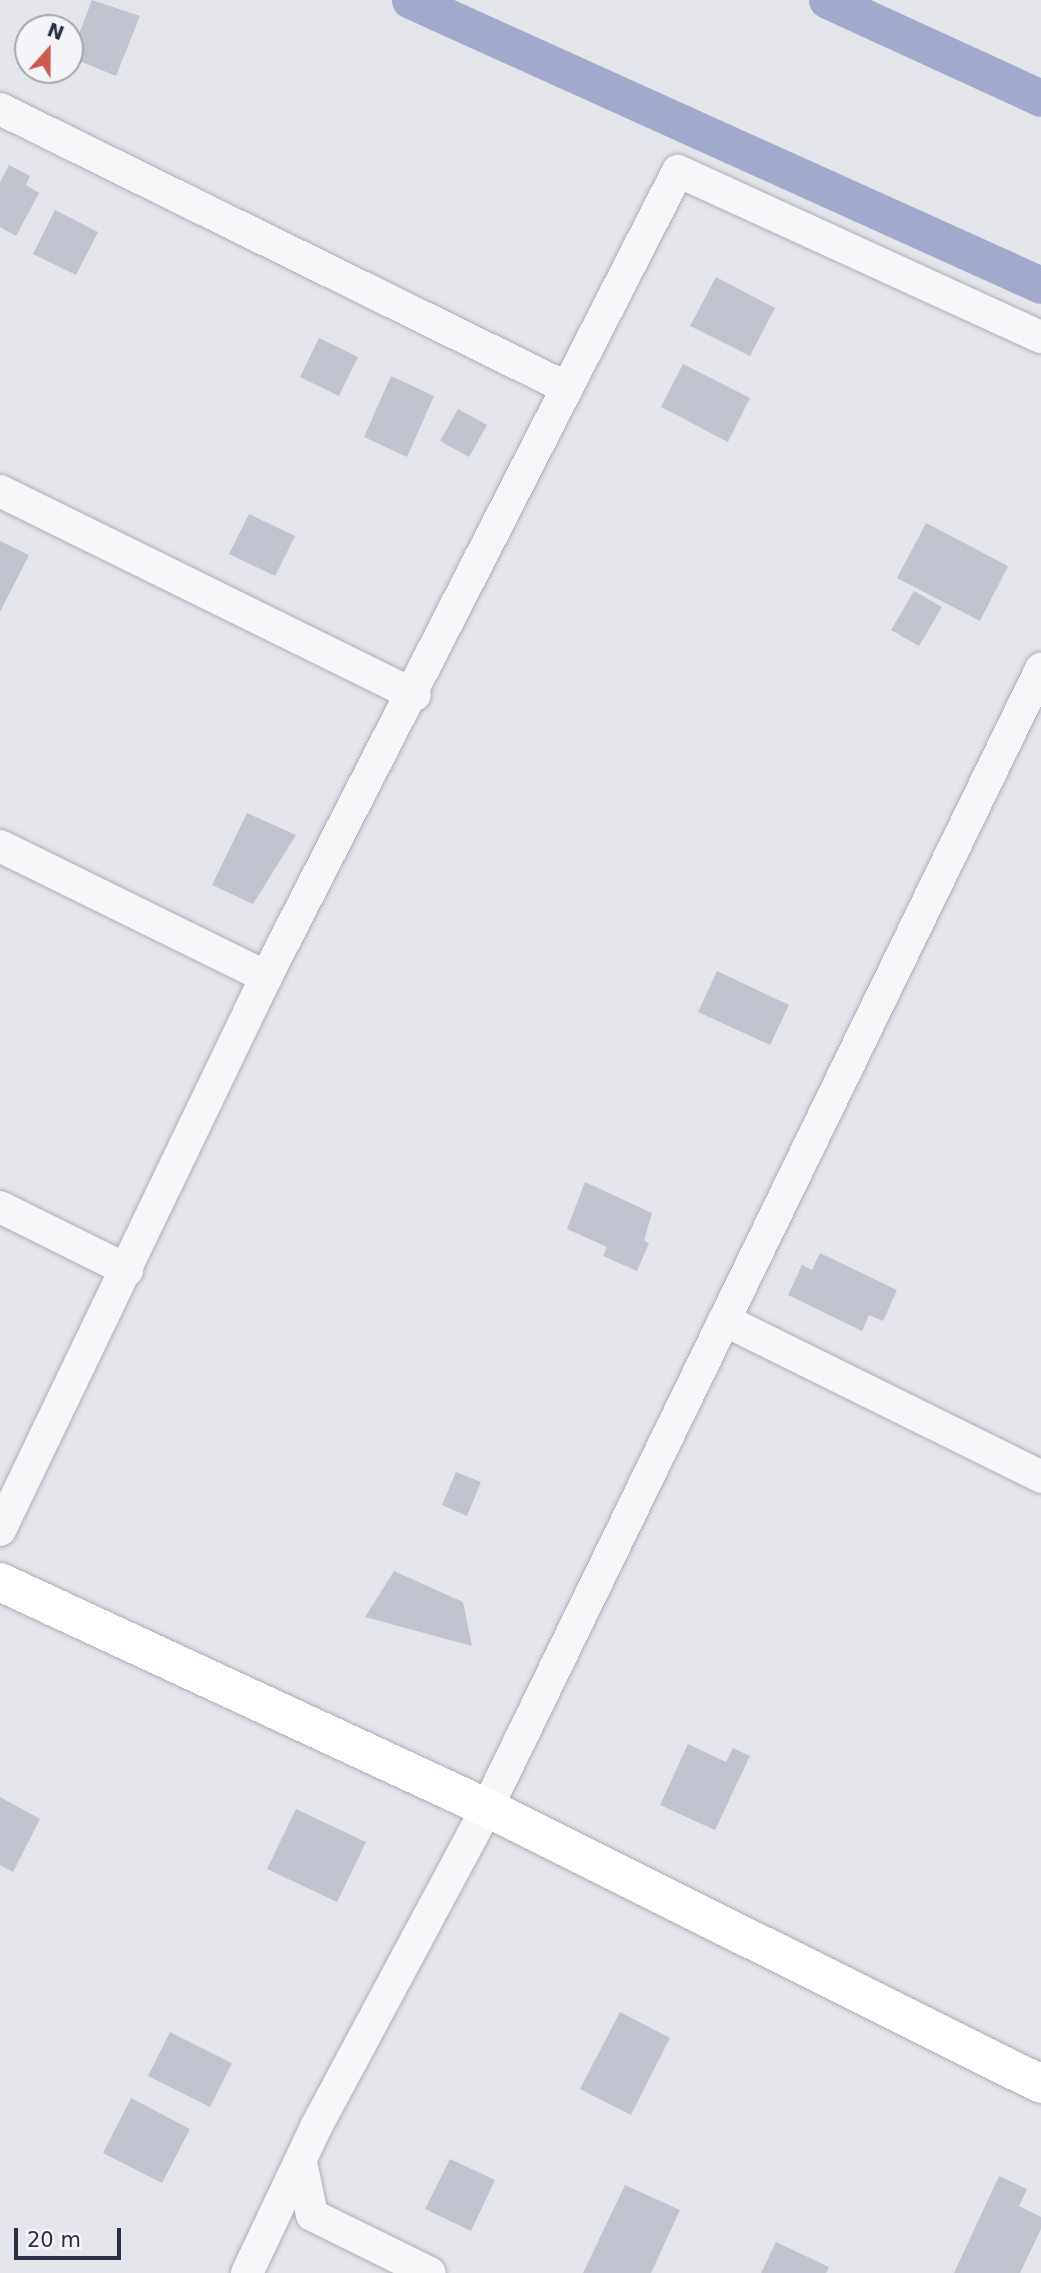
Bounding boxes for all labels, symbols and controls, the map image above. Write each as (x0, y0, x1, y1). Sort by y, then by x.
north arrow (14, 14, 84, 84)
text: N (44, 18, 67, 44)
scale bar (18, 2214, 124, 2258)
text: 20 m (27, 2228, 81, 2252)

